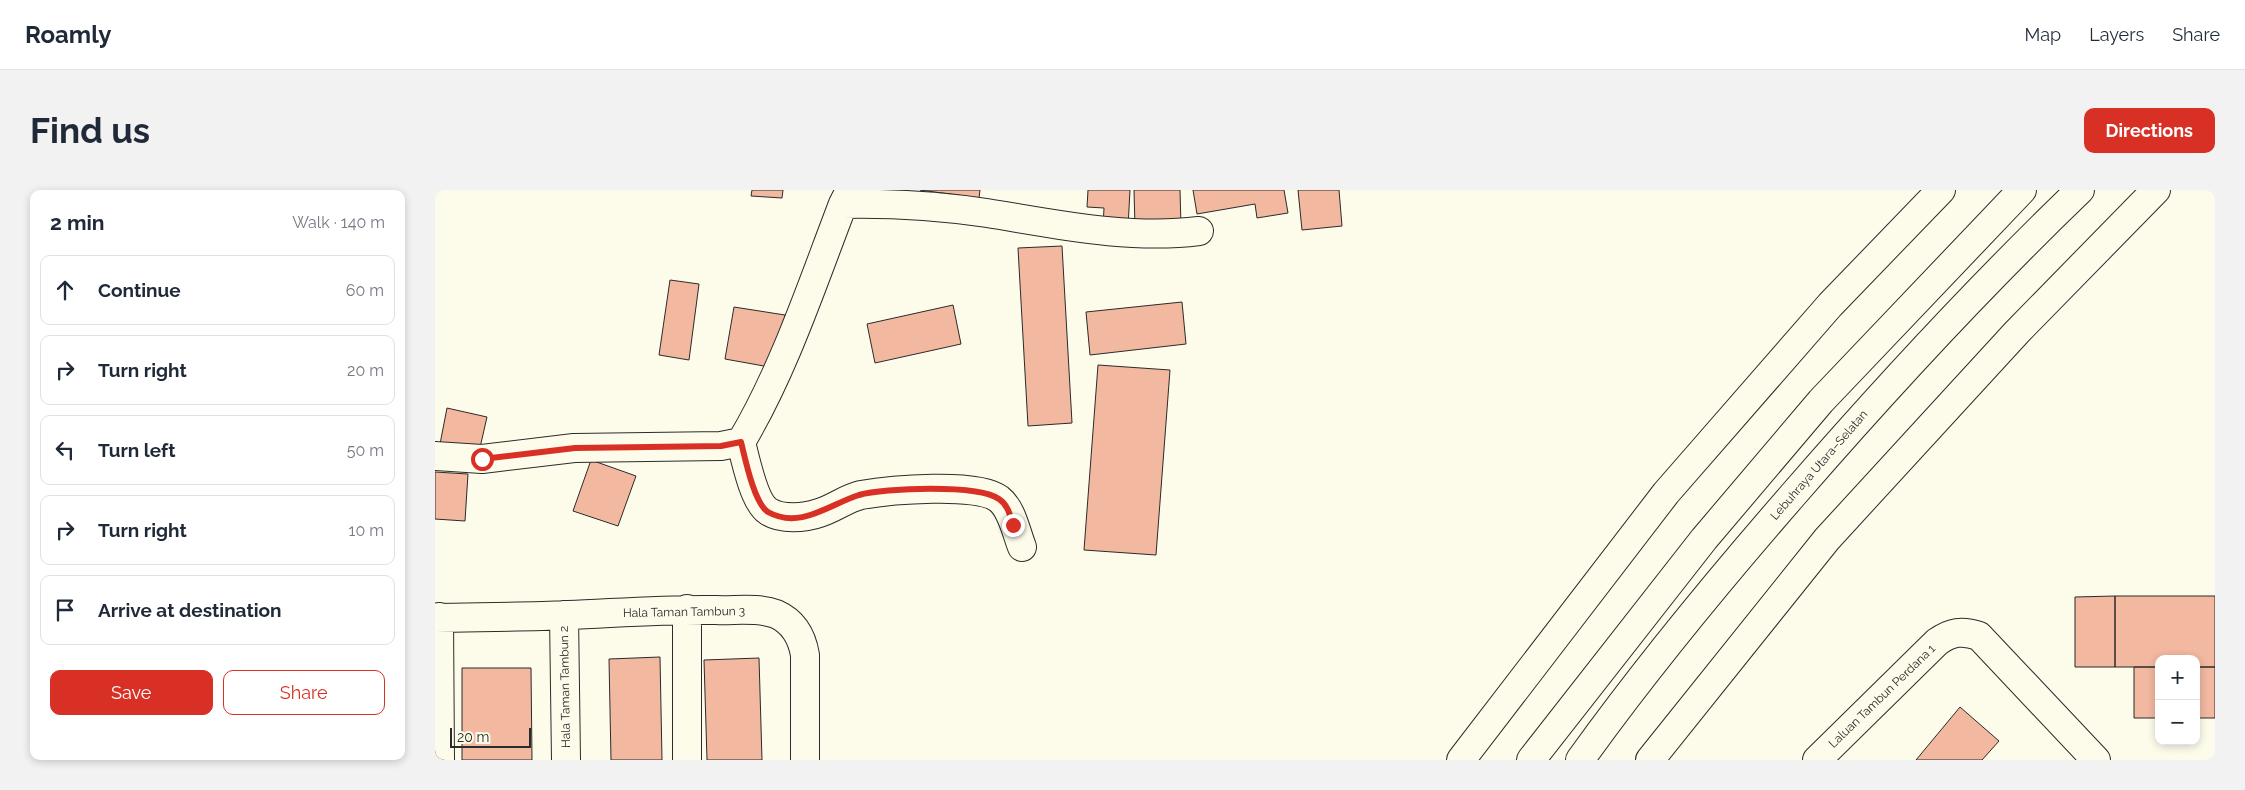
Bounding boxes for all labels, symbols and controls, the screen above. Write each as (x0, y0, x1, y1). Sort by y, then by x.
text: Roamly (25, 20, 111, 49)
text: Map (2025, 24, 2061, 45)
text: Layers (2089, 24, 2144, 45)
text: Share (2172, 24, 2220, 45)
button: Directions (2084, 108, 2215, 153)
text: Find us (30, 110, 150, 151)
text: 2 min (50, 210, 104, 235)
text: Walk · 140 m (292, 213, 385, 232)
icon: ahead (51, 276, 79, 304)
text: Continue (98, 279, 181, 301)
text: 60 m (346, 281, 384, 300)
icon: right (51, 356, 79, 384)
text: Turn right (98, 359, 187, 381)
text: 20 m (347, 361, 384, 380)
street label: Lebuhraya Utara–Selatan (1768, 407, 1870, 523)
icon: left (51, 436, 79, 464)
text: Turn left (98, 439, 175, 461)
text: 50 m (347, 441, 384, 460)
route start (471, 448, 494, 471)
route end (1002, 514, 1025, 537)
icon: right (51, 516, 79, 544)
text: Turn right (98, 519, 187, 541)
text: 10 m (349, 521, 384, 540)
icon: arrive (51, 596, 79, 624)
text: Arrive at destination (98, 599, 282, 621)
street label: Hala Taman Tambun 3 (623, 604, 745, 620)
street label: Hala Taman Tambun 2 (557, 626, 573, 748)
street label: Laluan Tambun Perdana 1 (1826, 641, 1938, 751)
map controls (2155, 655, 2200, 745)
button: + (2155, 655, 2200, 700)
button: Save (50, 670, 213, 715)
button: Share (223, 670, 385, 715)
button: − (2155, 700, 2200, 745)
scale bar (450, 725, 531, 748)
text: 20 m (457, 729, 489, 745)

